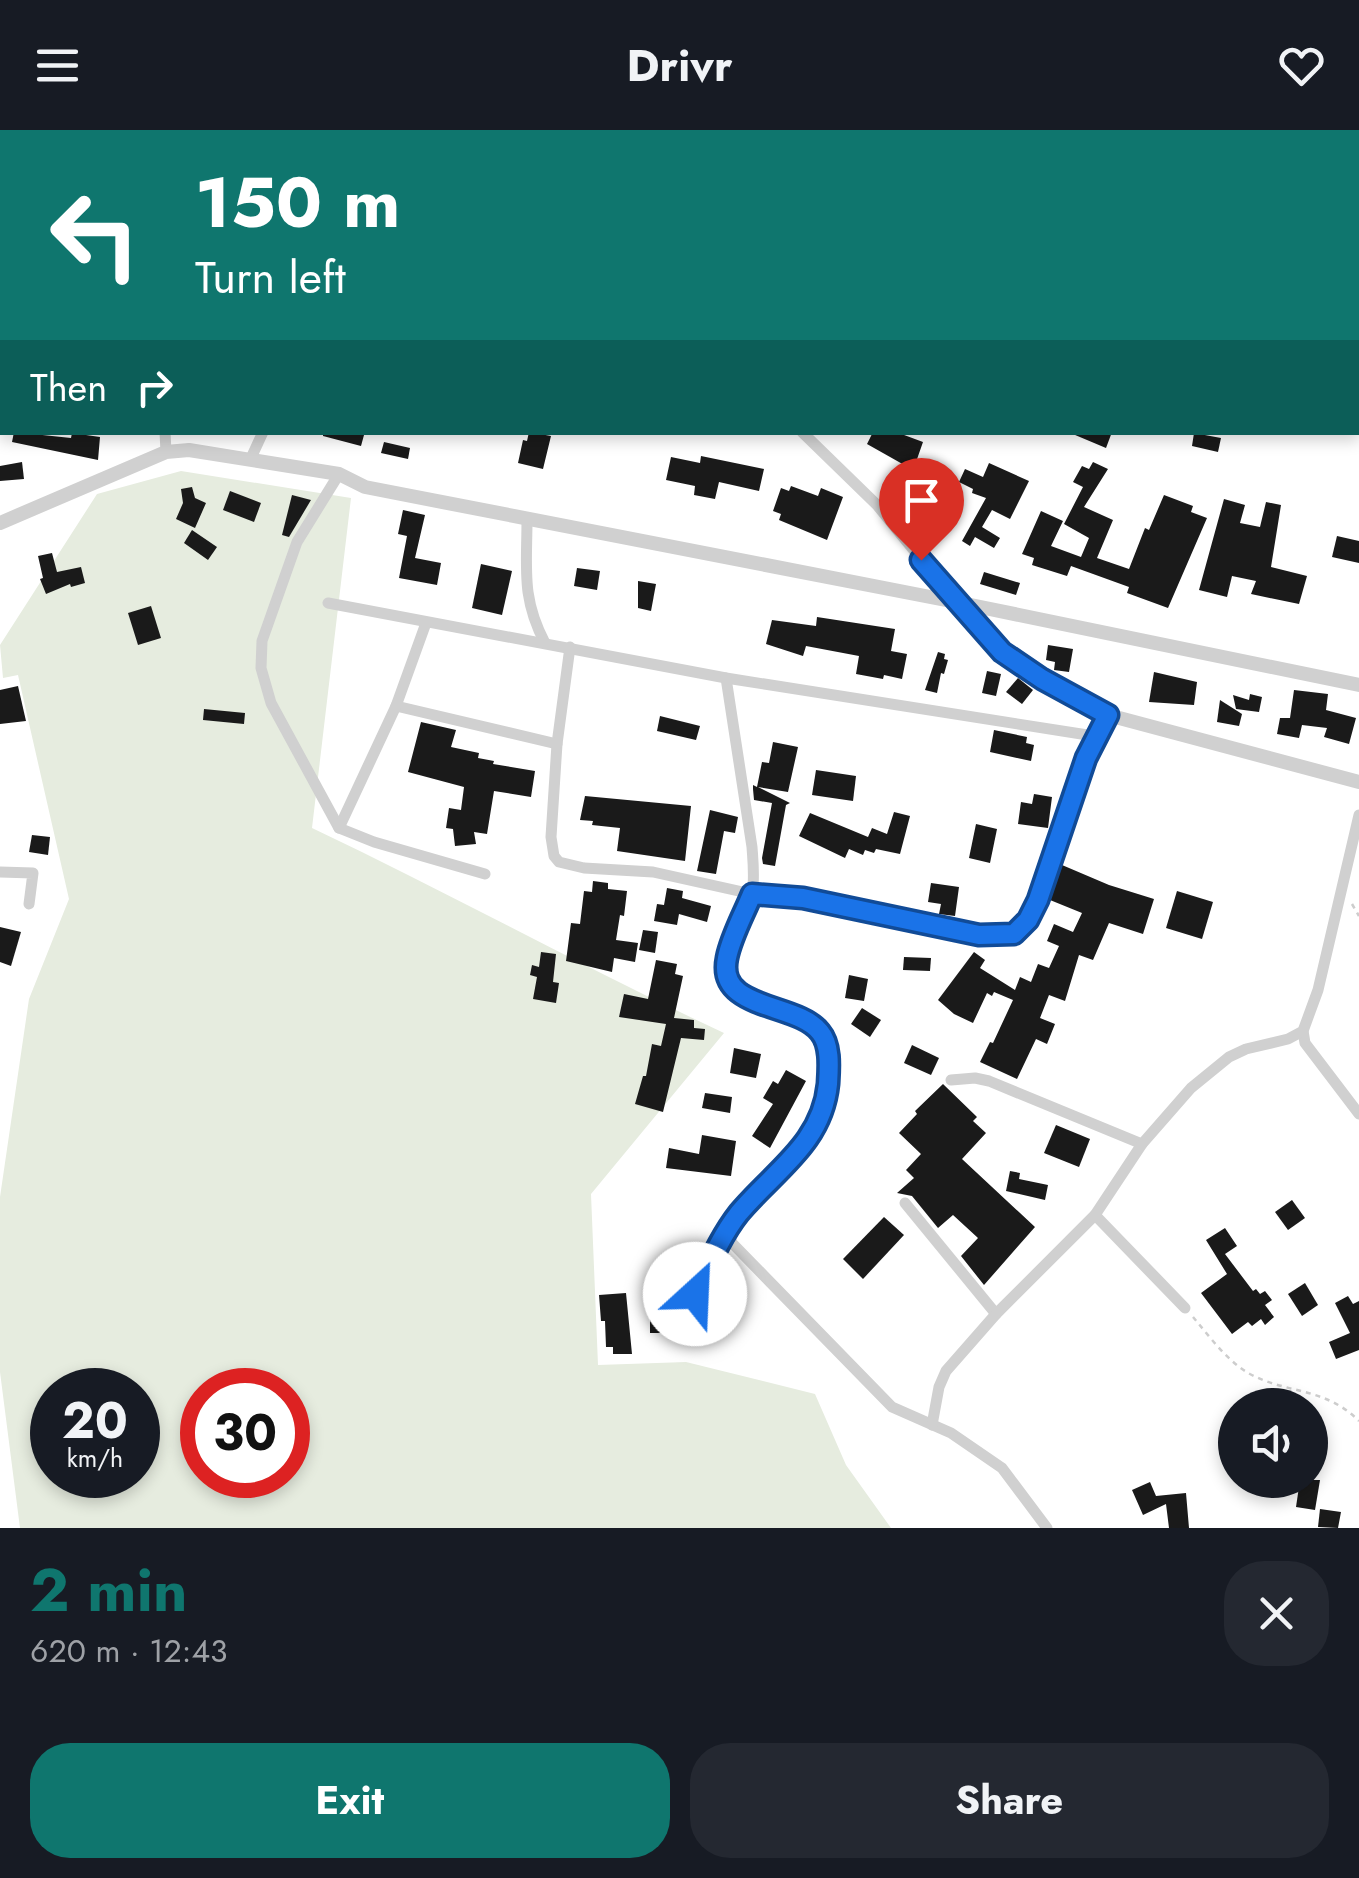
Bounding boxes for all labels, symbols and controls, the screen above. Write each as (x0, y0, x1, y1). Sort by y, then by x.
text: Drivr (626, 33, 733, 98)
icon: menu (30, 38, 85, 93)
icon: heart (1274, 38, 1329, 93)
text: 150 m (195, 152, 401, 253)
icon: left (30, 170, 160, 300)
text: Turn left (195, 245, 346, 310)
text: Then (30, 360, 107, 415)
icon: right (127, 360, 182, 415)
pin (879, 458, 964, 561)
icon: arrive (894, 473, 949, 528)
position arrow (643, 1242, 747, 1346)
speed limit sign: 30 (180, 1368, 310, 1498)
text: 20 (62, 1384, 128, 1457)
map controls (1218, 1388, 1328, 1498)
button: sound (1218, 1388, 1328, 1498)
text: km/h (67, 1440, 123, 1476)
text: 2 min (30, 1547, 188, 1634)
button: close (1224, 1561, 1329, 1666)
text: 620 m · 12:43 (30, 1628, 228, 1674)
button: Exit (30, 1743, 670, 1858)
button: Share (690, 1743, 1329, 1858)

